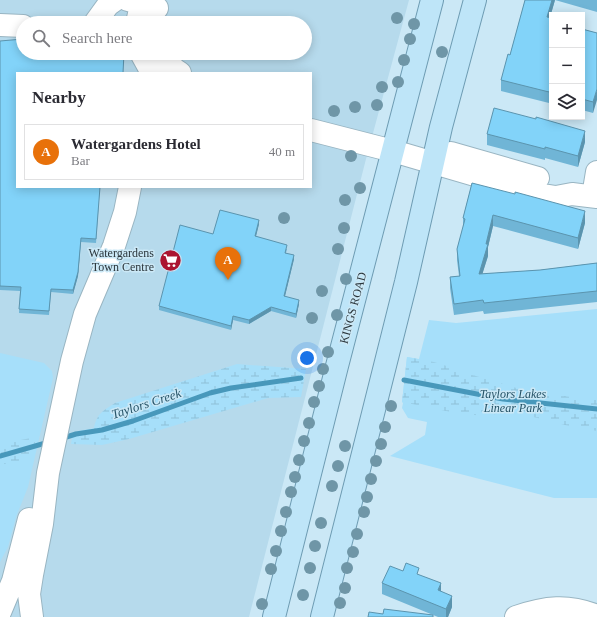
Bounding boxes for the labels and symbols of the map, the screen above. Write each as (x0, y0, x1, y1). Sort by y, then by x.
place label: Watergardens Town Centre (89, 246, 154, 274)
supermarket icon: Watergardens Town Centre (157, 247, 183, 273)
pin: A (215, 247, 241, 280)
street label: KINGS ROAD (337, 270, 369, 345)
your location (297, 348, 317, 368)
water label: Taylors Creek (109, 385, 183, 422)
park label: Taylors Lakes Linear Park (480, 387, 547, 415)

